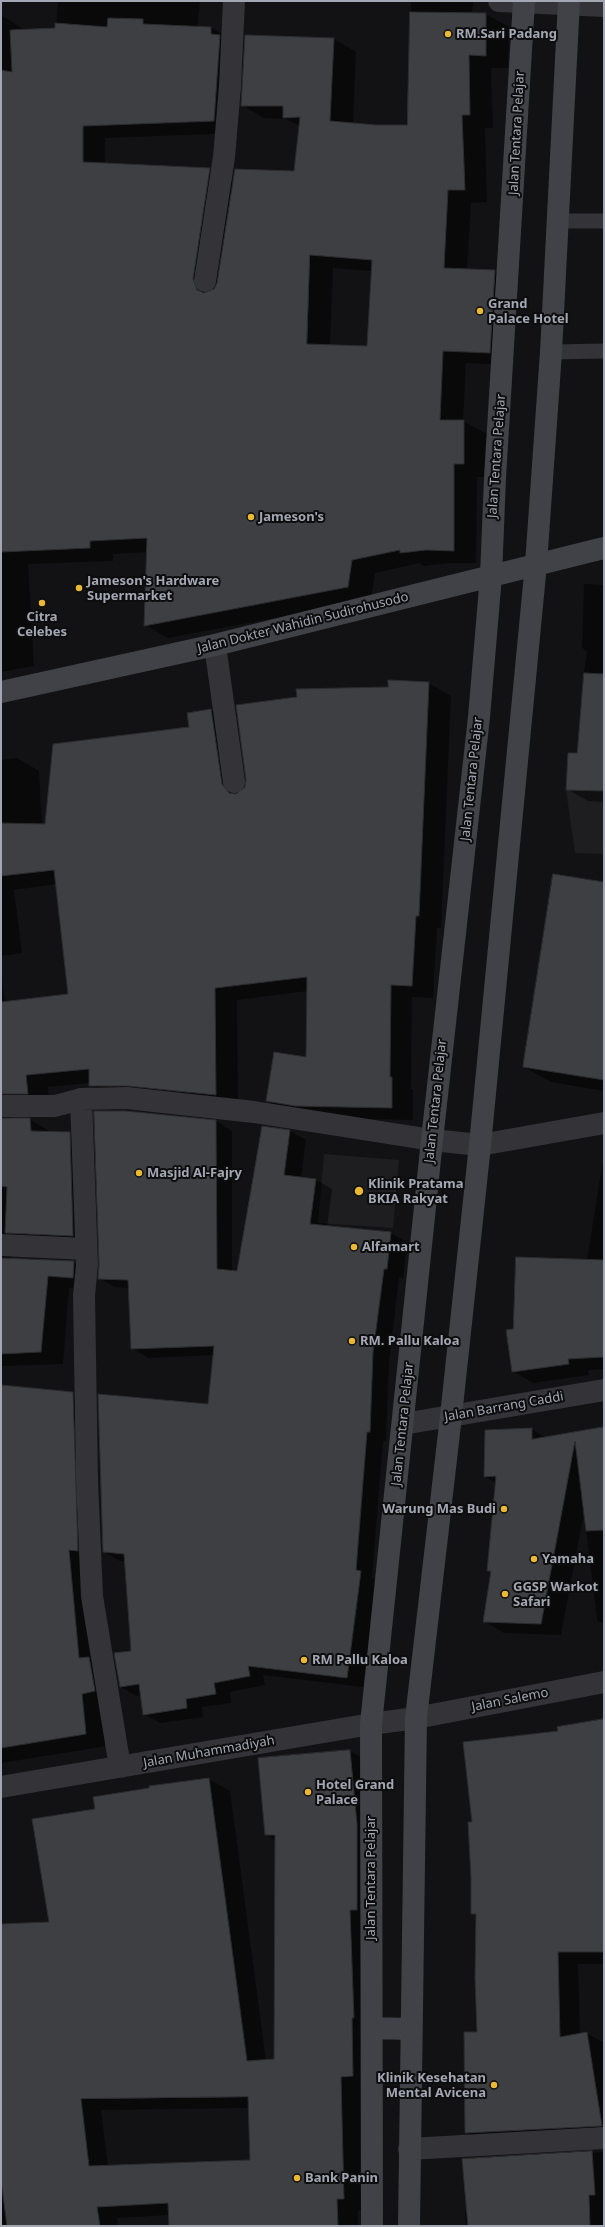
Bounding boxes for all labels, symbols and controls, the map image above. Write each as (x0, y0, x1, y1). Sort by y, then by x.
place label: RM.Sari Padang (456, 26, 557, 42)
marker: RM.Sari Padang (443, 29, 453, 39)
street label: Jalan Tentara Pelajar (506, 71, 528, 195)
place label: Grand Palace Hotel (488, 296, 569, 327)
marker: Grand Palace Hotel (475, 306, 485, 316)
street label: Jalan Tentara Pelajar (485, 393, 509, 519)
place label: Jameson's (259, 509, 324, 525)
marker: Jameson's (246, 512, 256, 522)
place label: Jameson's Hardware Supermarket (87, 573, 219, 604)
marker: Jameson's Hardware Supermarket (74, 583, 84, 593)
street label: Jalan Dokter Wahidin Sudirohusodo (196, 589, 410, 657)
marker: Citra Celebes (37, 598, 47, 608)
place label: Citra Celebes (17, 609, 67, 640)
street label: Jalan Tentara Pelajar (458, 716, 486, 842)
street label: Jalan Tentara Pelajar (422, 1038, 450, 1164)
place label: Masjid Al-Fajry (147, 1165, 242, 1181)
marker: Masjid Al-Fajry (134, 1168, 144, 1178)
place label: Klinik Pratama BKIA Rakyat (368, 1176, 463, 1207)
marker: Klinik Pratama BKIA Rakyat (353, 1185, 365, 1197)
place label: Alfamart (362, 1239, 420, 1255)
marker: Alfamart (349, 1242, 359, 1252)
place label: RM. Pallu Kaloa (360, 1333, 459, 1349)
marker: RM. Pallu Kaloa (347, 1336, 357, 1346)
street label: Jalan Tentara Pelajar (389, 1361, 417, 1487)
street label: Jalan Barrang Caddi (443, 1389, 565, 1425)
place label: Warung Mas Budi (382, 1501, 496, 1517)
marker: Warung Mas Budi (499, 1504, 509, 1514)
place label: Yamaha (542, 1551, 594, 1567)
marker: Yamaha (529, 1554, 539, 1564)
place label: GGSP Warkot Safari (513, 1579, 598, 1610)
marker: GGSP Warkot Safari (500, 1589, 510, 1599)
place label: RM Pallu Kaloa (312, 1652, 408, 1668)
marker: RM Pallu Kaloa (299, 1655, 309, 1665)
street label: Jalan Salemo (470, 1685, 550, 1715)
street label: Jalan Muhammadiyah (142, 1733, 276, 1771)
place label: Hotel Grand Palace (316, 1777, 394, 1808)
marker: Hotel Grand Palace (303, 1787, 313, 1797)
street label: Jalan Tentara Pelajar (363, 1816, 379, 1940)
place label: Klinik Kesehatan Mental Avicena (377, 2070, 486, 2101)
marker: Klinik Kesehatan Mental Avicena (489, 2080, 499, 2090)
place label: Bank Panin (305, 2170, 378, 2186)
marker: Bank Panin (292, 2173, 302, 2183)

